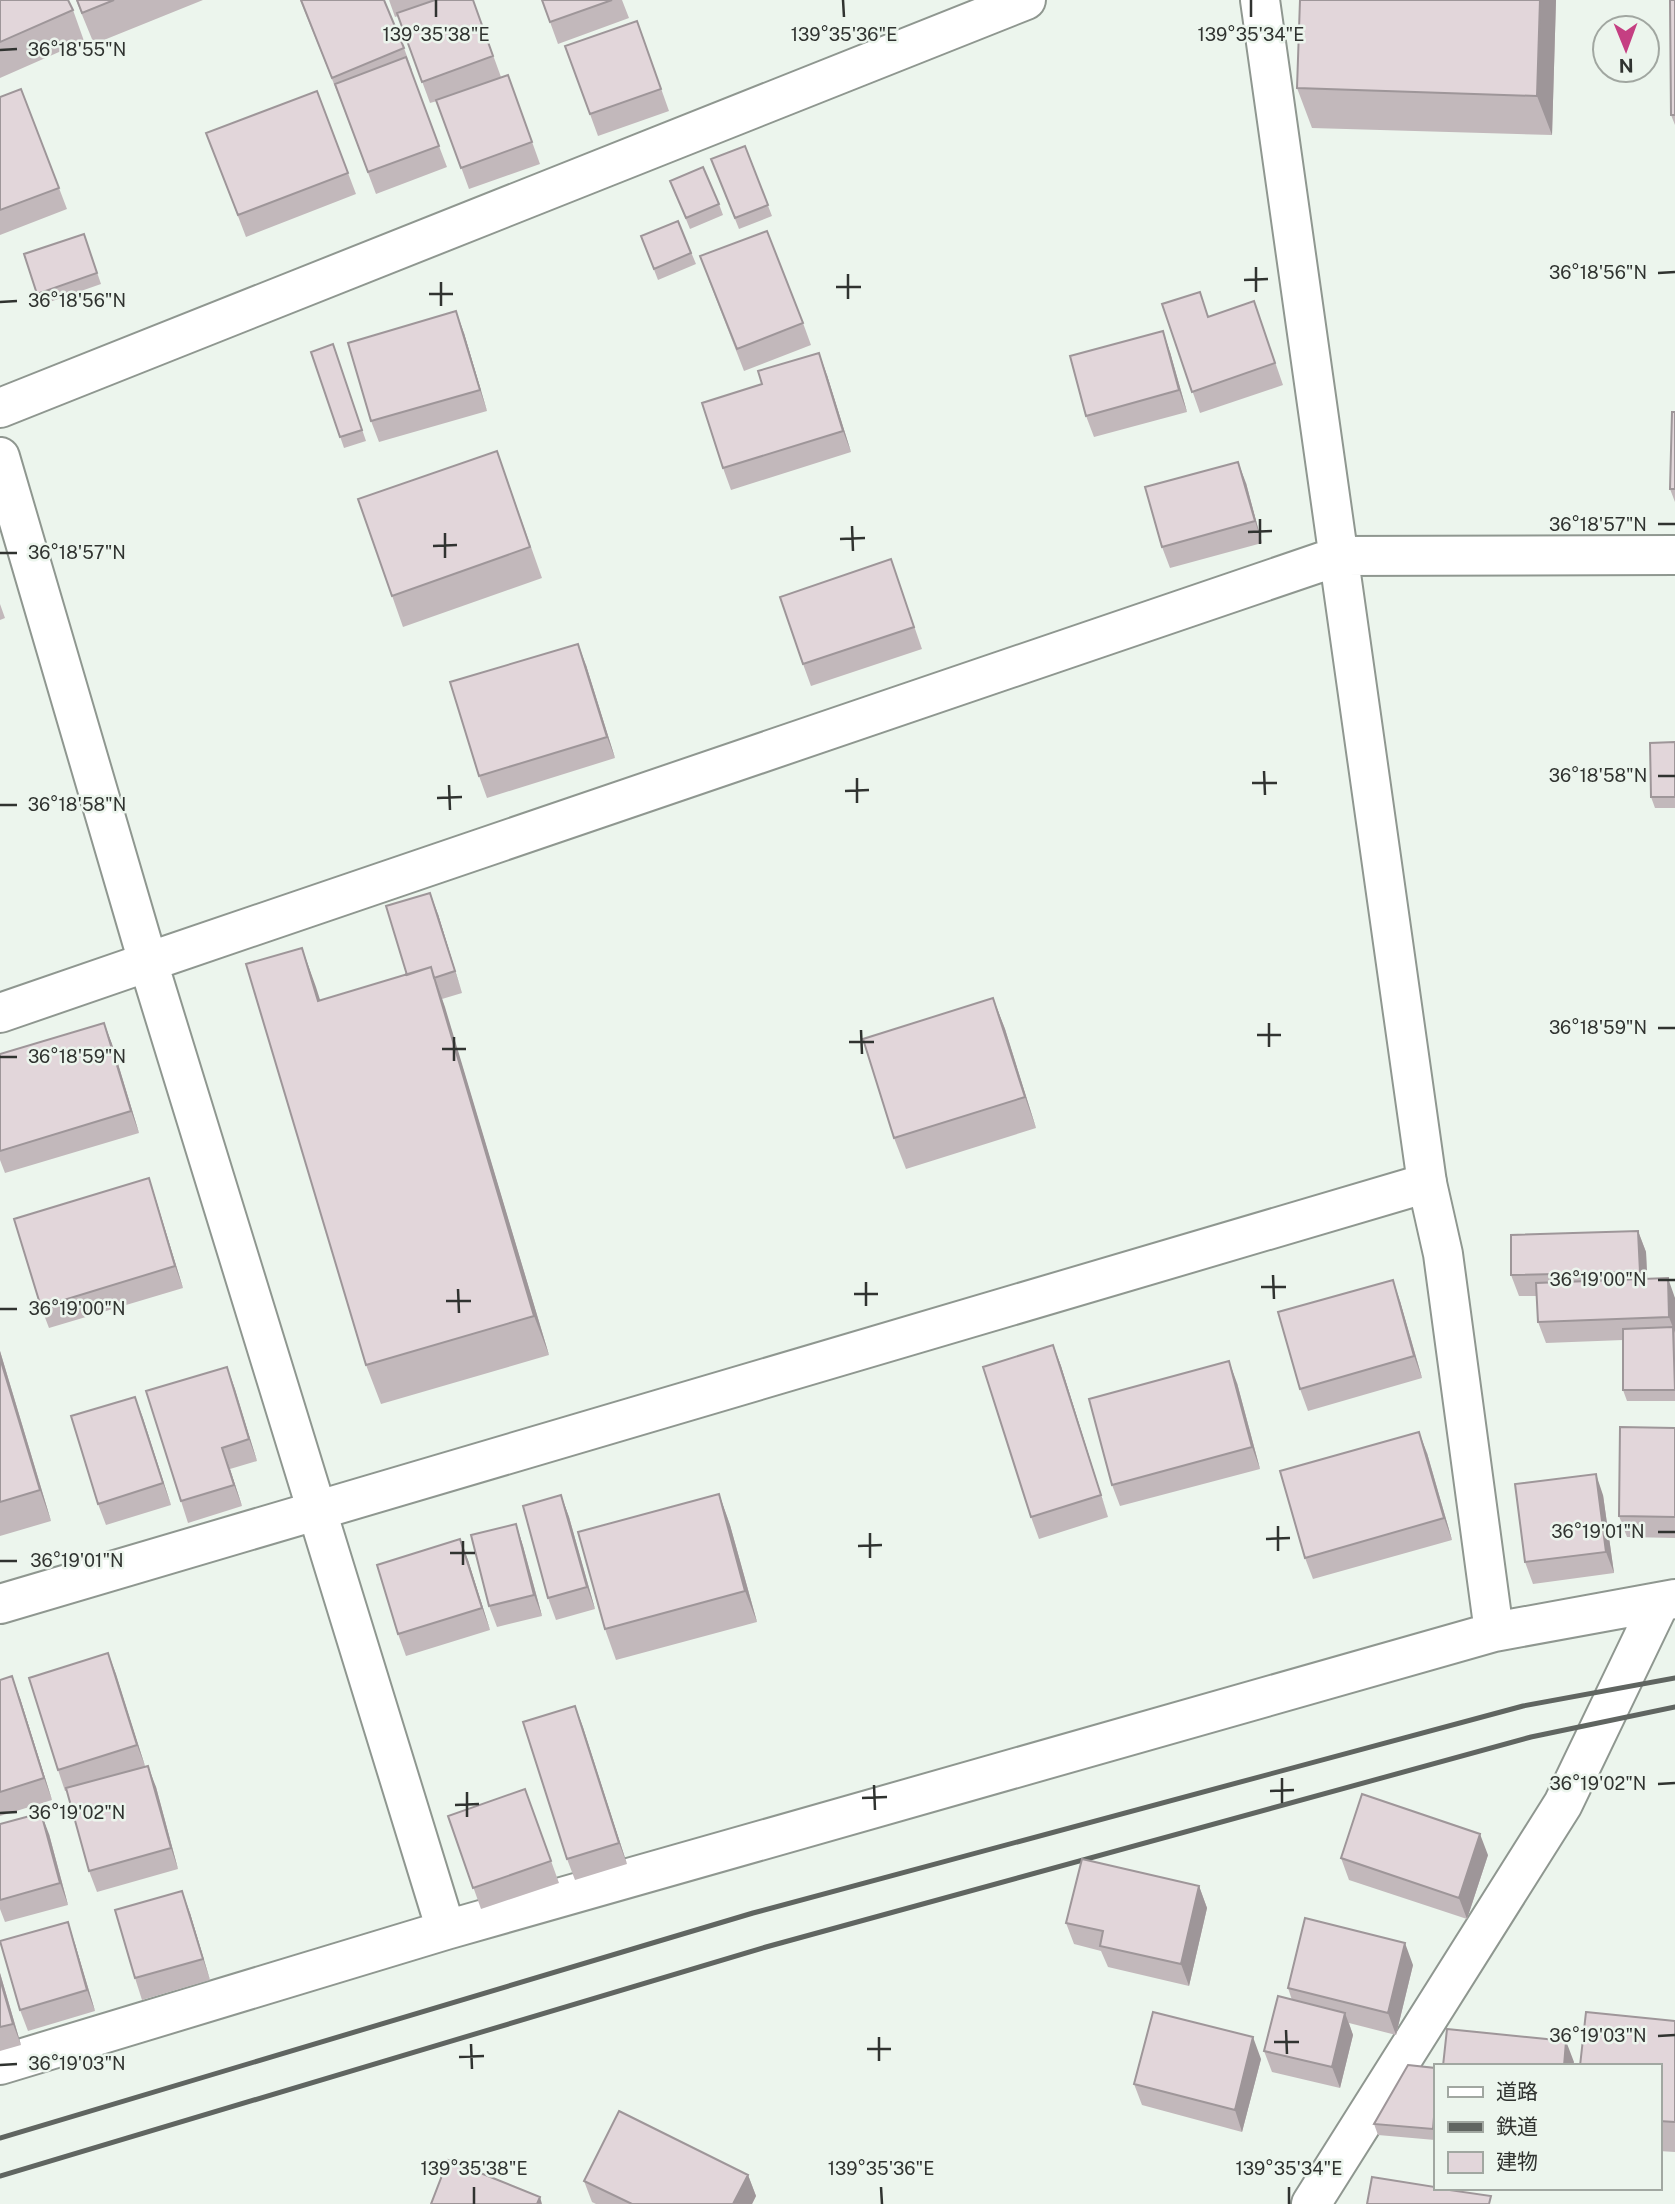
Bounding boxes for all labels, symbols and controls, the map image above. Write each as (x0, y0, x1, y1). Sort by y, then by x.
north arrow (1591, 14, 1661, 84)
text: 139°35'38"E (382, 24, 490, 45)
text: 139°35'36"E (791, 24, 897, 45)
text: 139°35'34"E (1198, 24, 1304, 45)
text: 36°18'55"N (28, 39, 126, 60)
text: N (1619, 55, 1634, 77)
text: 36°18'56"N (1549, 262, 1647, 283)
text: 36°18'56"N (28, 290, 126, 311)
text: 36°18'57"N (1549, 514, 1647, 535)
text: 36°18'57"N (28, 542, 126, 563)
text: 36°18'58"N (1549, 765, 1647, 786)
text: 36°18'58"N (28, 794, 126, 815)
text: 36°18'59"N (1549, 1017, 1647, 1038)
text: 36°18'59"N (28, 1046, 126, 1067)
text: 36°19'00"N (1550, 1269, 1646, 1290)
text: 36°19'00"N (29, 1298, 125, 1319)
text: 36°19'01"N (1551, 1521, 1645, 1542)
text: 36°19'01"N (30, 1550, 124, 1571)
text: 36°19'02"N (1550, 1773, 1646, 1794)
text: 36°19'02"N (29, 1802, 125, 1823)
text: 36°19'03"N (1549, 2025, 1647, 2046)
text: 36°19'03"N (28, 2053, 126, 2074)
legend (1434, 2064, 1661, 2190)
text: 道路 (1496, 2079, 1538, 2104)
text: 鉄道 (1496, 2114, 1538, 2139)
text: 建物 (1496, 2149, 1538, 2174)
text: 139°35'38"E (420, 2158, 528, 2179)
text: 139°35'36"E (828, 2158, 934, 2179)
text: 139°35'34"E (1236, 2158, 1342, 2179)

